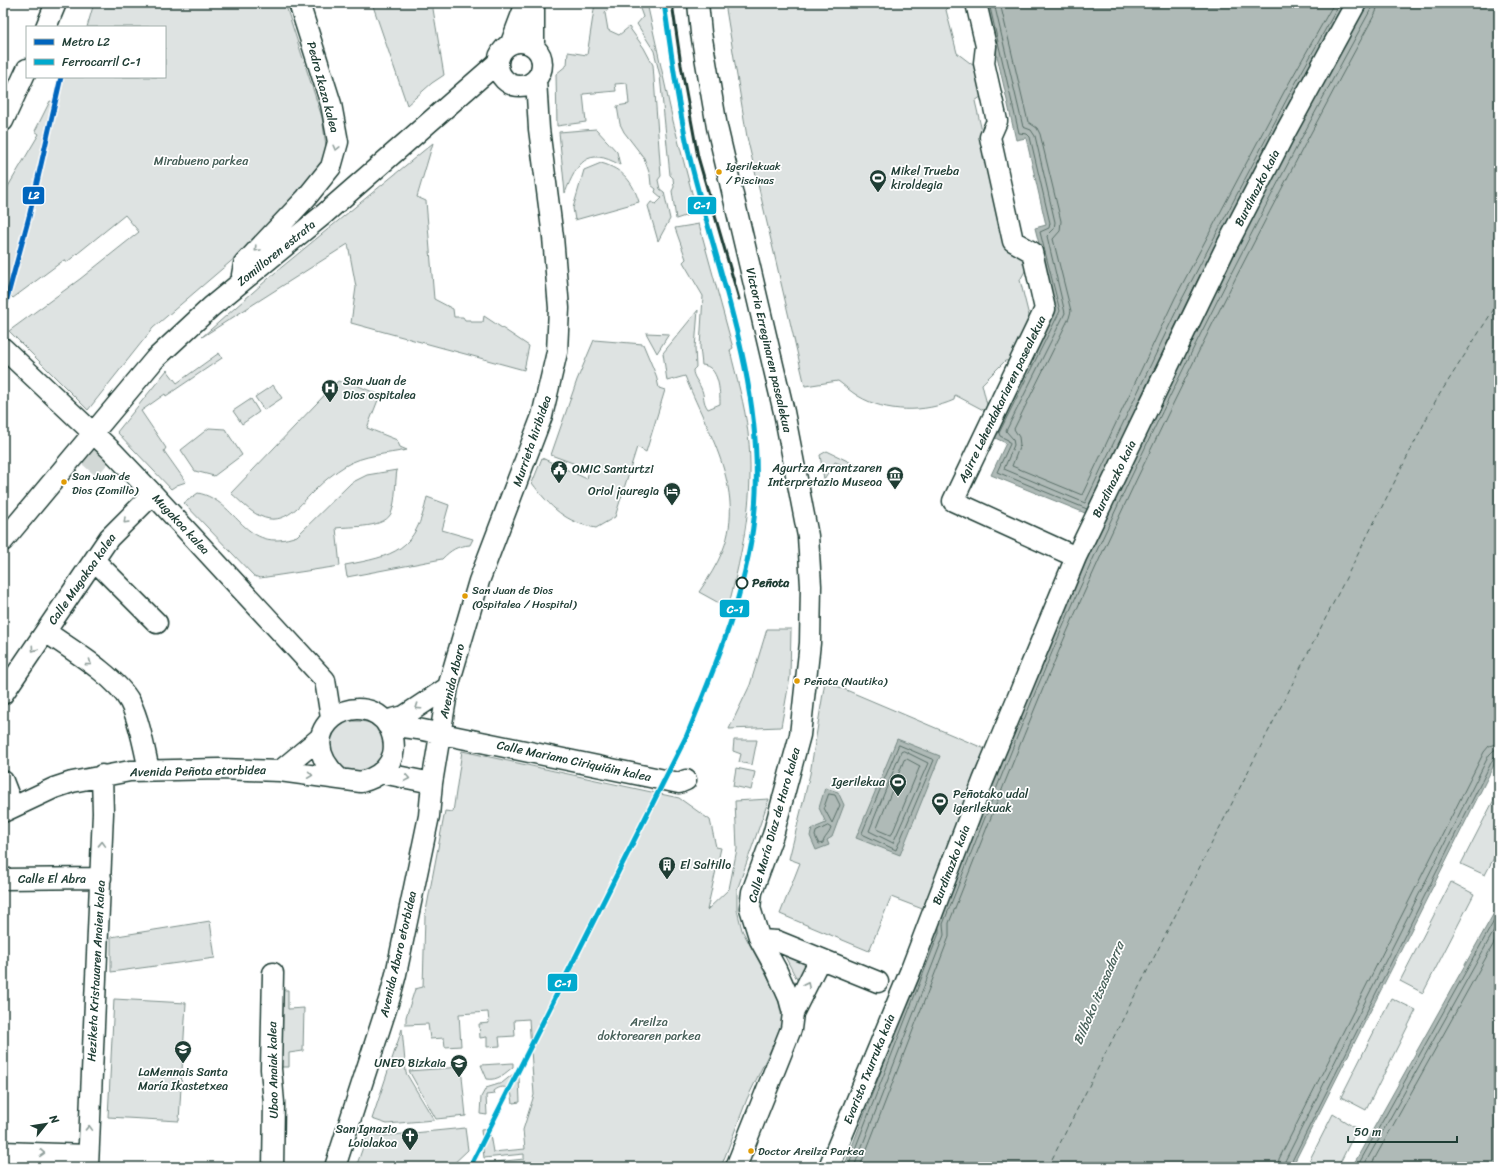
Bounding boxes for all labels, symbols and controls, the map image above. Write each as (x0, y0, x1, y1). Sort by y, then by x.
legend (26, 26, 166, 78)
text: Metro L2 (62, 31, 110, 53)
street label: Pedro Ikaza kalea (300, 39, 346, 135)
text: Ferrocarril C-1 (62, 51, 141, 73)
one-way arrow (332, 145, 341, 152)
street label: Burdinazko kaia (1228, 146, 1286, 230)
park label: Mirabueno parkea (154, 150, 249, 172)
place label: Igerilekuak / Piscinas (725, 157, 781, 190)
place label: Mikel Trueba kiroldegia (891, 160, 960, 196)
marker: Igerilekuak / Piscinas (714, 167, 724, 177)
sports icon: Mikel Trueba kiroldegia (868, 168, 888, 193)
line badge: L2 (22, 186, 45, 205)
text: L2 (28, 186, 40, 205)
line badge: C-1 (687, 196, 717, 215)
text: C-1 (693, 196, 711, 215)
street label: Zomilloren estrata (231, 214, 321, 292)
one-way arrow (255, 245, 262, 252)
street label: Victoria Erreginaren pasealekua (739, 265, 799, 436)
street label: Agirre Lehendakariaren pasealekua (951, 312, 1052, 487)
place label: San Juan de Dios ospitalea (343, 370, 416, 406)
hospital icon: San Juan de Dios ospitalea (320, 378, 340, 403)
street label: Murrieta hiribidea (506, 392, 558, 490)
street label: Burdinazko kaia (1086, 436, 1142, 522)
place label: Agurtza Arrantzaren Interpretazio Museoa (767, 457, 883, 493)
place label: OMIC Santurtzi (572, 458, 654, 480)
public building icon: OMIC Santurtzi (549, 459, 569, 484)
museum icon: Agurtza Arrantzaren Interpretazio Museoa (885, 465, 905, 490)
place label: San Juan de Dios (Zomillo) (72, 467, 139, 500)
marker: San Juan de Dios (Zomillo) (59, 477, 69, 487)
place label: Oriol jauregia (588, 480, 659, 502)
hotel icon: Oriol jauregia (662, 481, 682, 506)
street label: Mugakoa kalea (147, 488, 215, 560)
one-way arrow (123, 516, 131, 524)
street label: Calle Mugakoa kalea (42, 528, 122, 630)
place label: Peñota (752, 572, 790, 594)
marker: Peñota (735, 576, 749, 590)
place label: San Juan de Dios (Ospitalea / Hospital) (472, 581, 577, 614)
marker: San Juan de Dios (Ospitalea / Hospital) (460, 591, 470, 601)
line badge: C-1 (719, 599, 750, 618)
text: C-1 (726, 600, 744, 619)
street label: Avenida Abaro (432, 641, 471, 722)
one-way arrow (31, 645, 39, 652)
one-way arrow (84, 658, 91, 665)
place label: Peñota (Nautika) (804, 672, 888, 691)
marker: Peñota (Nautika) (792, 676, 802, 686)
one-way arrow (415, 702, 422, 710)
street label: Calle Mariano Ciriquiáin kalea (495, 734, 654, 788)
street label: Calle María Díaz de Haro kalea (741, 744, 807, 905)
street label: Avenida Peñota etorbidea (129, 759, 267, 783)
one-way arrow (307, 770, 313, 779)
place label: Igerilekua (831, 771, 886, 793)
sports icon: Igerilekua (888, 772, 908, 797)
one-way arrow (404, 773, 410, 781)
place label: Peñotako udal igerilekuak (953, 783, 1029, 819)
sports icon: Peñotako udal igerilekuak (930, 791, 950, 816)
street label: Burdinazko kaia (926, 822, 976, 908)
one-way arrow (98, 841, 106, 847)
place label: El Saltillo (680, 854, 731, 876)
building icon: El Saltillo (657, 855, 677, 880)
street label: Calle El Abra (18, 868, 86, 890)
street label: Heziketa Kristauaren Anaien kalea (80, 880, 112, 1062)
street label: Avenida Abaro etorbidea (373, 889, 423, 1020)
water label: Bilboko itsasadarra (1066, 937, 1131, 1048)
line badge: C-1 (547, 973, 578, 992)
text: C-1 (554, 974, 572, 993)
one-way arrow (802, 982, 810, 990)
street label: Evaristo Txurruka kaia (837, 1010, 901, 1128)
park label: Areilza doktorearen parkea (597, 1011, 701, 1047)
street label: Ubao Anaiak kalea (261, 1020, 285, 1119)
school or university icon: LaMennais Santa María Ikastetxea (173, 1039, 193, 1064)
place label: UNED Bizkaia (374, 1052, 446, 1074)
school or university icon: UNED Bizkaia (449, 1053, 469, 1078)
place label: LaMennais Santa María Ikastetxea (138, 1061, 228, 1097)
north arrow (26, 1104, 66, 1144)
text: N (44, 1110, 65, 1128)
place label: San Ignazio Loiolakoa (335, 1118, 397, 1154)
scale bar (1348, 1118, 1457, 1144)
text: 50 m (1354, 1121, 1381, 1143)
one-way arrow (85, 1125, 94, 1131)
church icon: San Ignazio Loiolakoa (400, 1126, 420, 1151)
place label: Doctor Areilza Parkea (758, 1142, 864, 1161)
marker: Doctor Areilza Parkea (746, 1146, 756, 1156)
one-way arrow (39, 1149, 45, 1157)

